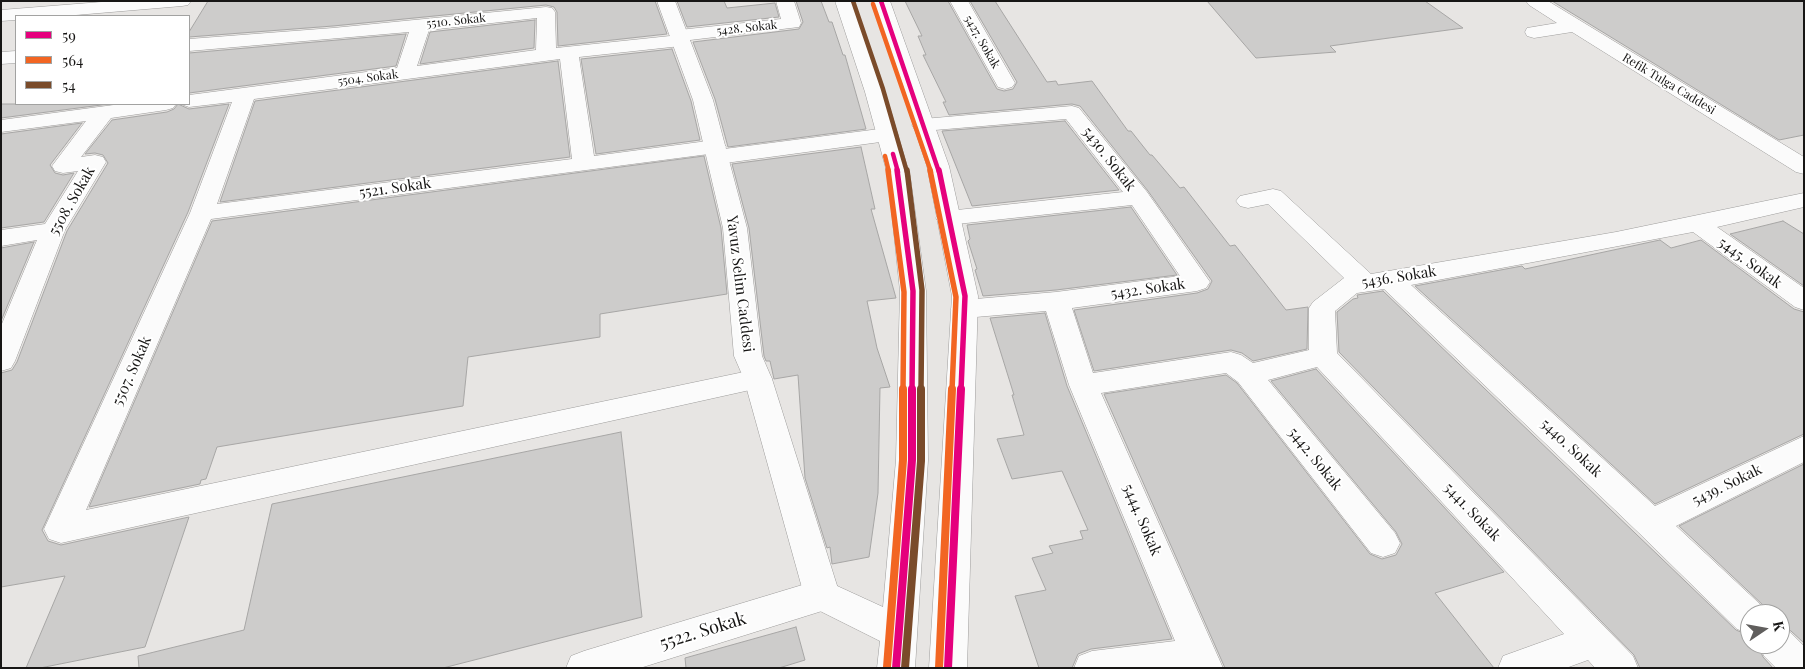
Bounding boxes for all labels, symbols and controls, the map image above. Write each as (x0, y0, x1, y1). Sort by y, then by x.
street label: 5510. Sokak (426, 11, 486, 31)
street label: 5427. Sokak (961, 13, 1003, 71)
legend (15, 15, 190, 105)
street label: 5428. Sokak (716, 18, 778, 38)
text: 59 (62, 25, 76, 45)
text: 564 (62, 50, 83, 70)
street label: Refik Tulga Caddesi (1620, 50, 1718, 118)
street label: 5504. Sokak (337, 67, 399, 89)
text: 54 (62, 75, 76, 95)
street label: 5430. Sokak (1078, 123, 1140, 195)
street label: 5508. Sokak (45, 163, 99, 239)
street label: 5521. Sokak (358, 174, 432, 202)
street label: Yavuz Selim Caddesi (723, 215, 757, 353)
street label: 5445. Sokak (1714, 234, 1786, 292)
street label: 5436. Sokak (1360, 262, 1438, 292)
street label: 5432. Sokak (1110, 275, 1186, 303)
street label: 5507. Sokak (109, 333, 155, 409)
street label: 5440. Sokak (1537, 415, 1605, 481)
street label: 5442. Sokak (1284, 424, 1346, 494)
street label: 5439. Sokak (1689, 460, 1765, 510)
street label: 5441. Sokak (1440, 479, 1504, 545)
street label: 5444. Sokak (1119, 482, 1165, 558)
north arrow (1740, 604, 1790, 654)
street label: 5522. Sokak (657, 608, 749, 654)
text: K (1769, 619, 1790, 633)

